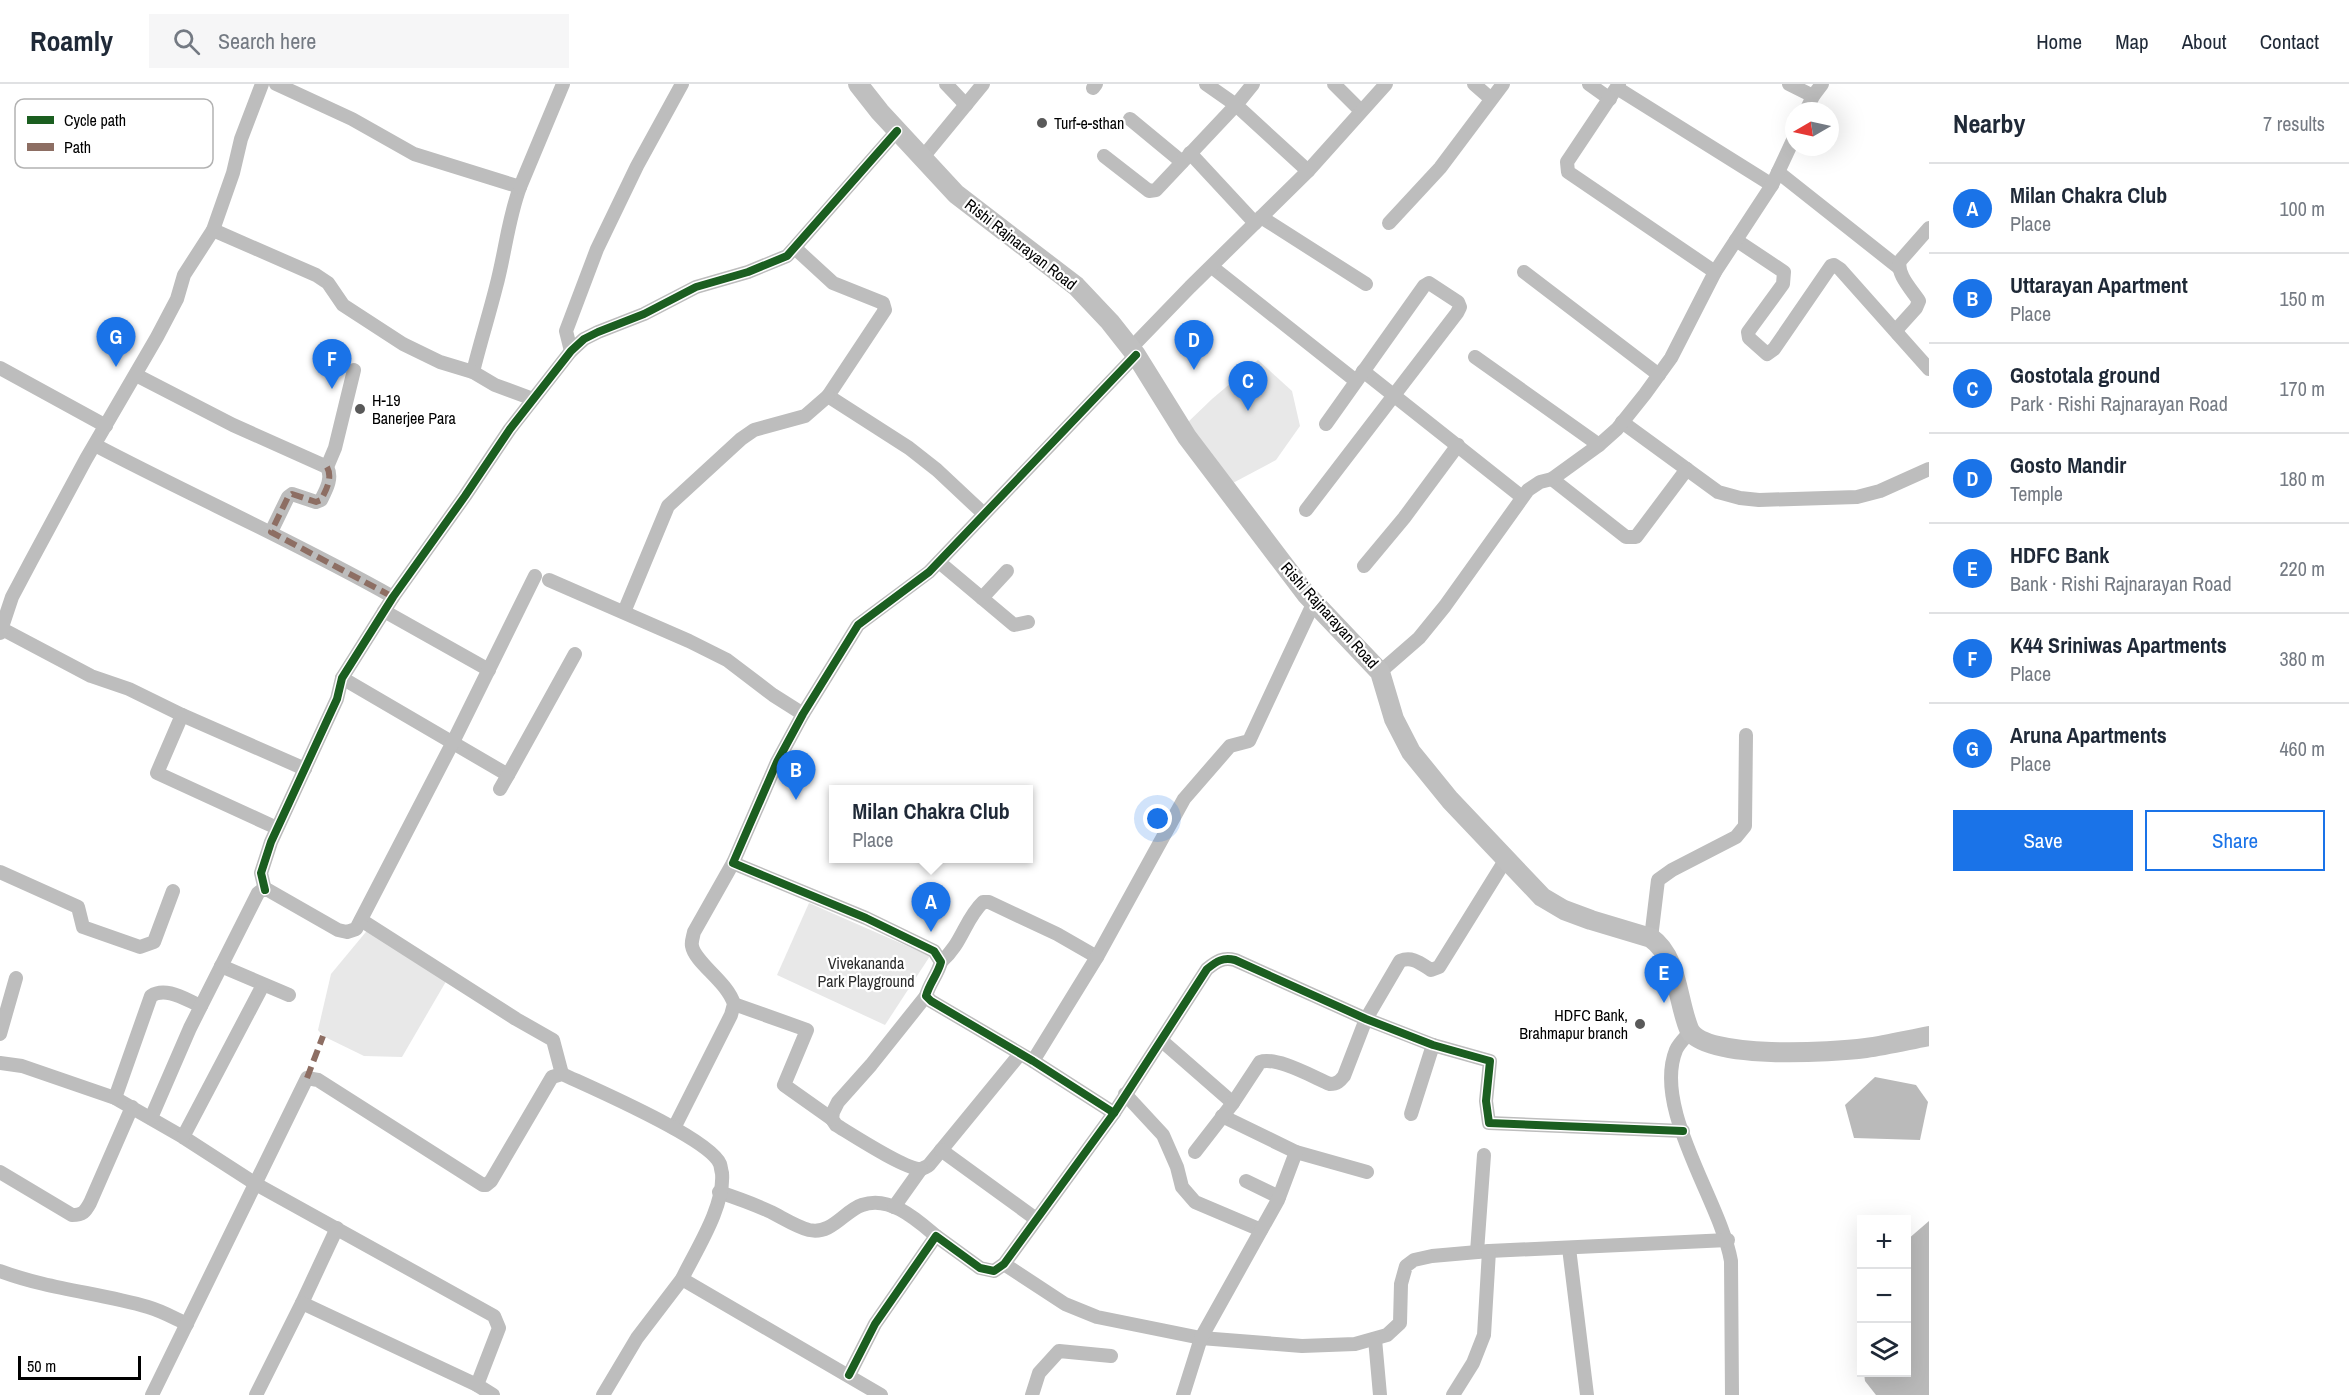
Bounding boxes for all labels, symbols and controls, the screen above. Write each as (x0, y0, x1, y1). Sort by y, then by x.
search box (149, 14, 569, 68)
text: Roamly (30, 22, 113, 60)
icon: search (170, 25, 203, 58)
text: Search here (218, 26, 316, 56)
text: Home (2036, 27, 2082, 56)
text: Map (2115, 27, 2149, 56)
text: About (2182, 27, 2227, 56)
text: Contact (2260, 27, 2319, 56)
legend (15, 99, 213, 168)
north arrow (1785, 102, 1839, 156)
text: Nearby (1953, 106, 2025, 141)
text: Cycle path (64, 109, 126, 131)
text: 7 results (2263, 110, 2325, 137)
place label: Turf-e-sthan (1054, 112, 1124, 134)
marker: Turf-e-sthan (1035, 116, 1049, 130)
text: Path (64, 136, 91, 158)
text: Milan Chakra Club (2010, 180, 2167, 210)
street label: Rishi Rajnarayan Road (960, 193, 1082, 295)
text: A (1967, 195, 1978, 222)
text: 100 m (2279, 195, 2325, 222)
text: Place (2010, 210, 2051, 237)
text: Uttarayan Apartment (2010, 270, 2188, 300)
text: B (1967, 285, 1978, 312)
text: 150 m (2279, 285, 2325, 312)
text: Place (2010, 300, 2051, 327)
pin: G (96, 318, 136, 367)
pin: D (1174, 320, 1214, 370)
pin: F (312, 340, 352, 389)
text: Gostotala ground (2010, 360, 2160, 390)
pin: C (1228, 362, 1268, 411)
text: C (1967, 375, 1978, 402)
text: 170 m (2279, 375, 2325, 402)
place label: H-19 Banerjee Para (372, 389, 457, 429)
text: Park · Rishi Rajnarayan Road (2010, 390, 2228, 417)
marker: H-19 Banerjee Para (353, 402, 367, 416)
text: Gosto Mandir (2010, 450, 2126, 480)
text: D (1967, 465, 1978, 492)
text: 180 m (2279, 465, 2325, 492)
text: Temple (2010, 480, 2063, 507)
text: HDFC Bank (2010, 540, 2109, 570)
text: E (1967, 555, 1978, 582)
text: 220 m (2279, 555, 2325, 582)
street label: Rishi Rajnarayan Road (1276, 557, 1384, 673)
text: Bank · Rishi Rajnarayan Road (2010, 570, 2232, 597)
text: K44 Sriniwas Apartments (2010, 630, 2227, 660)
text: F (1967, 645, 1978, 672)
text: 380 m (2279, 645, 2325, 672)
text: Place (2010, 660, 2051, 687)
text: Aruna Apartments (2010, 720, 2167, 750)
text: G (1966, 735, 1979, 762)
text: 460 m (2279, 735, 2325, 762)
pin: B (776, 750, 816, 800)
text: Place (2010, 750, 2051, 777)
popup (829, 785, 1033, 863)
text: Milan Chakra Club (852, 796, 1010, 826)
your location (1143, 804, 1172, 833)
button: Save (1953, 810, 2133, 871)
button: Share (2145, 810, 2325, 871)
text: Place (852, 826, 893, 853)
pin: A (912, 882, 950, 932)
park label: Vivekananda Park Playground (818, 952, 915, 992)
pin: E (1644, 954, 1684, 1003)
place label: HDFC Bank, Brahmapur branch (1519, 1004, 1628, 1044)
marker: HDFC Bank, Brahmapur branch (1633, 1017, 1647, 1031)
map controls (1857, 1215, 1911, 1377)
button: + (1857, 1215, 1911, 1269)
button: − (1857, 1269, 1911, 1323)
button: layers (1857, 1323, 1911, 1377)
scale bar (18, 1353, 141, 1380)
text: 50 m (27, 1355, 56, 1377)

